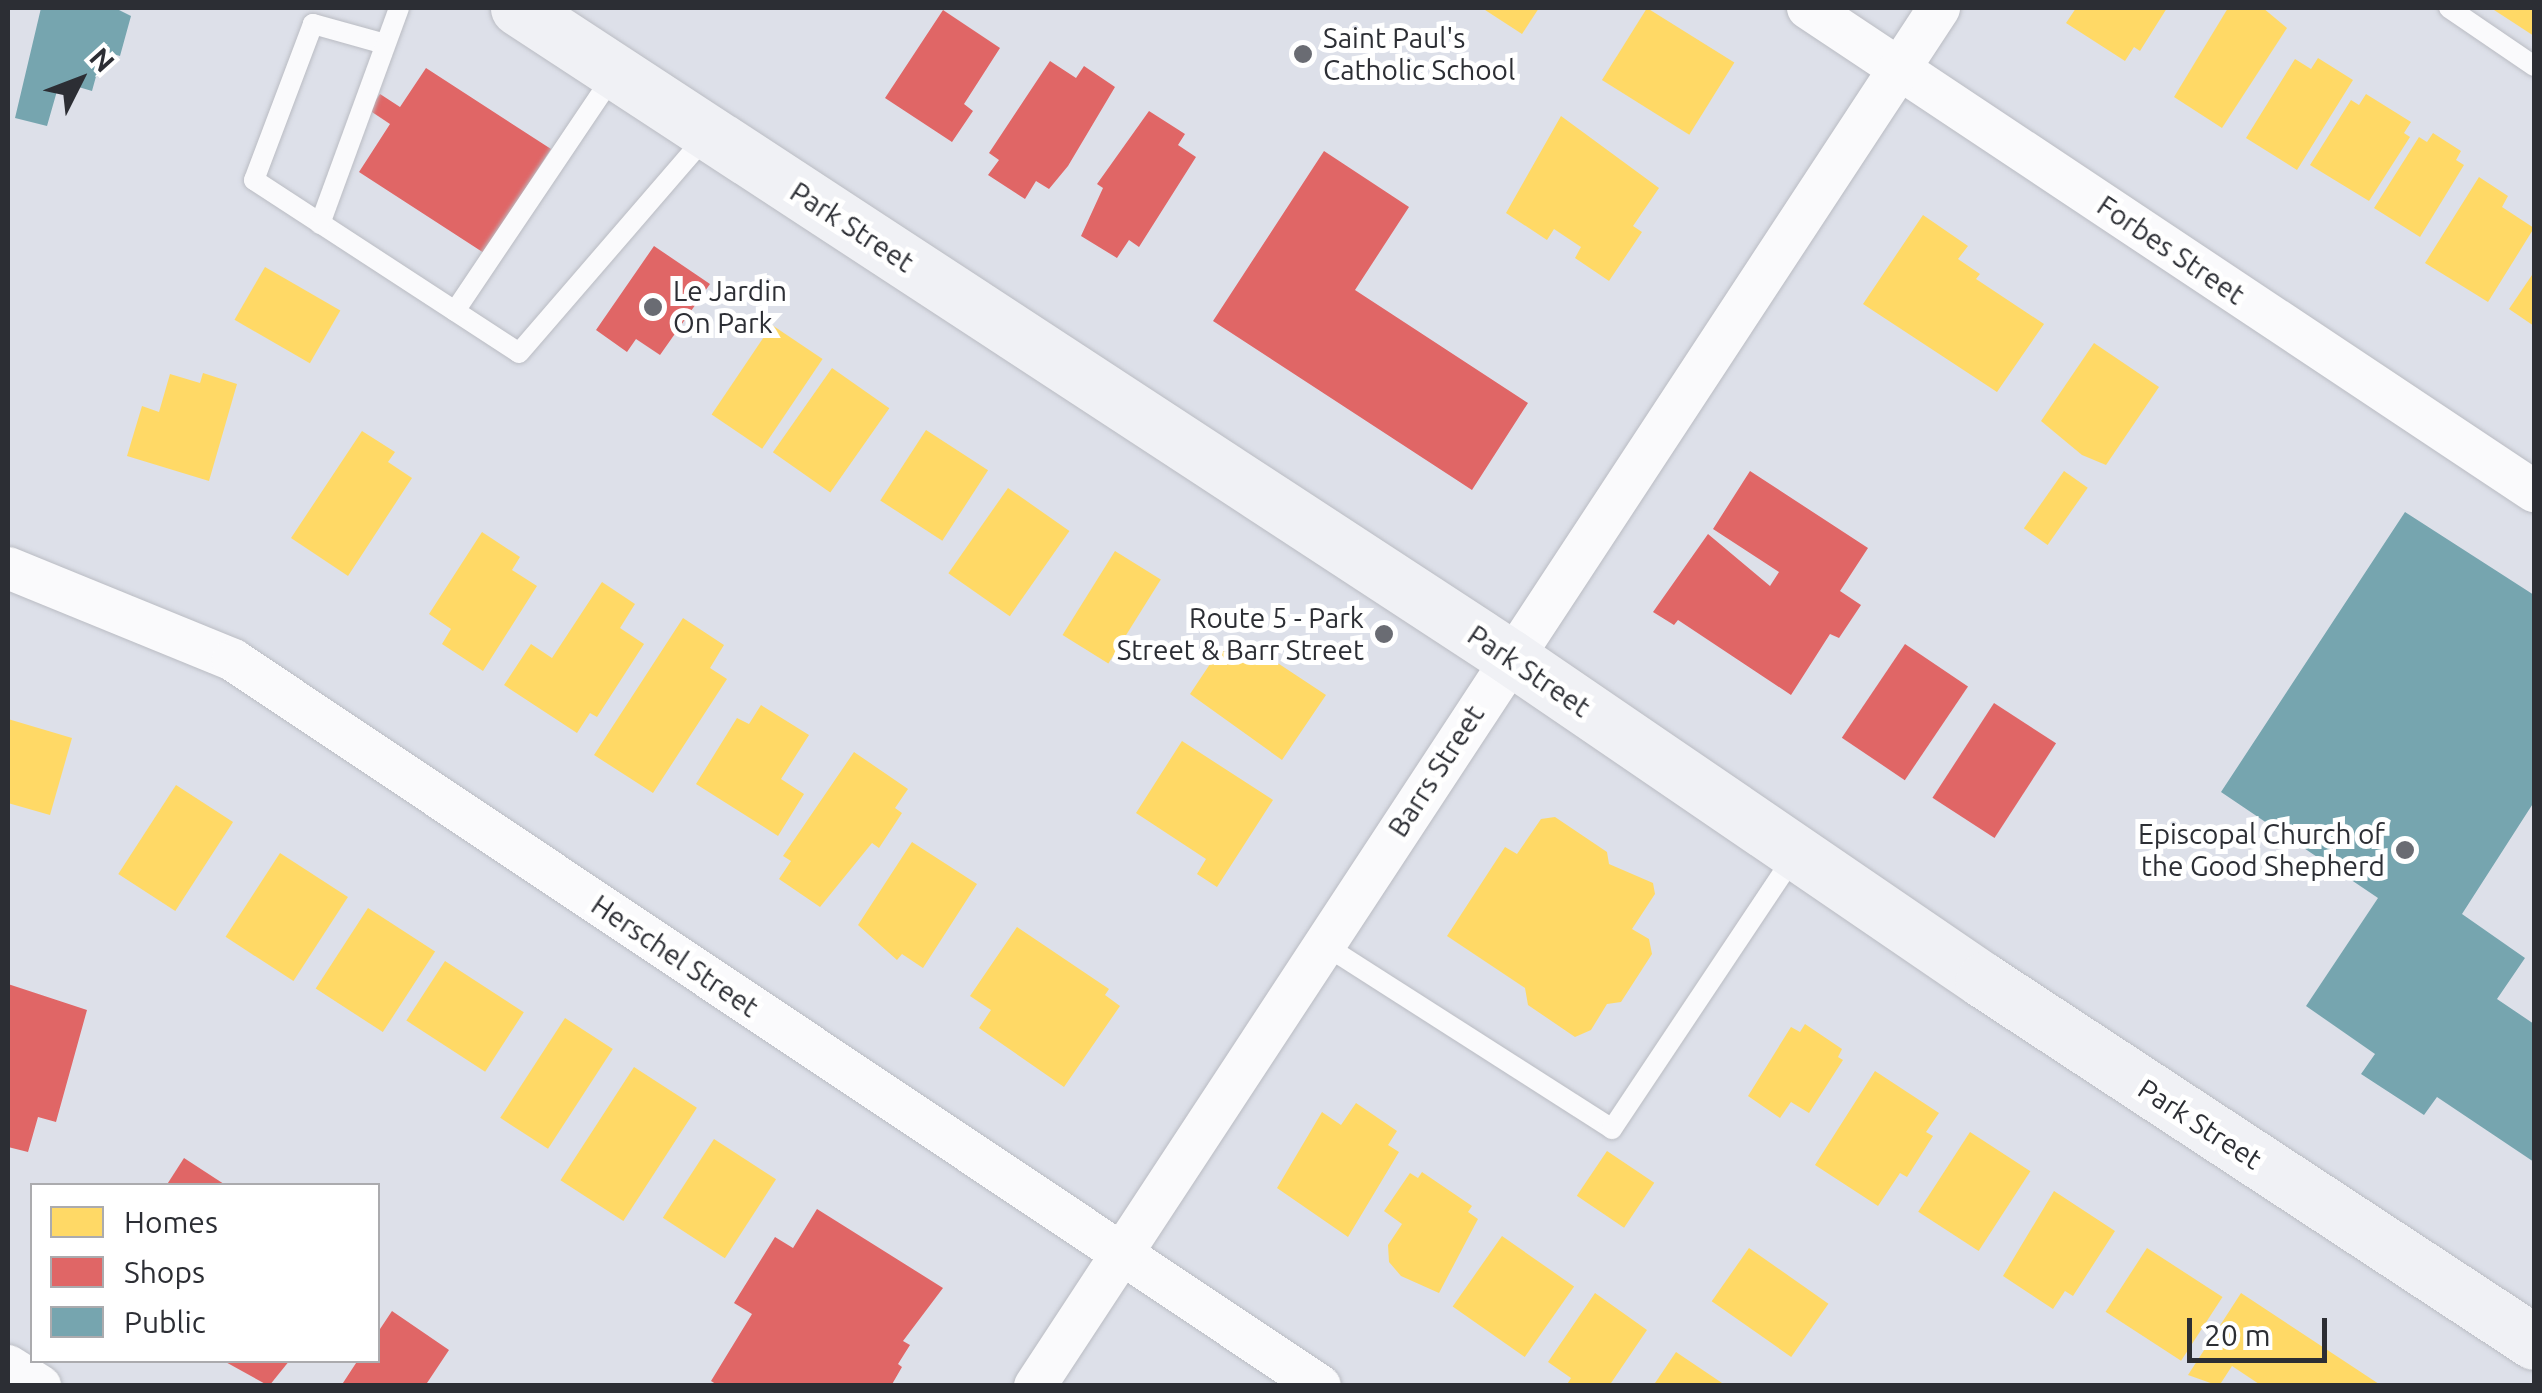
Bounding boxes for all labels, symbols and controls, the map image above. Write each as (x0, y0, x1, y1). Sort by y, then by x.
place label: Saint Paul's Catholic School (1323, 21, 1515, 87)
north arrow (30, 30, 130, 130)
text: N (84, 41, 121, 78)
marker: Saint Paul's Catholic School (1292, 43, 1314, 65)
street label: Park Street (784, 175, 920, 279)
street label: Forbes Street (2091, 188, 2251, 312)
place label: Le Jardin On Park (673, 274, 787, 340)
marker: Le Jardin On Park (642, 296, 664, 318)
place label: Route 5 - Park Street & Barr Street (1117, 601, 1364, 667)
street label: Park Street (1461, 618, 1597, 724)
marker: Route 5 - Park Street & Barr Street (1373, 623, 1395, 645)
street label: Barrs Street (1381, 699, 1491, 843)
place label: Episcopal Church of the Good Shepherd (2138, 817, 2385, 883)
marker: Episcopal Church of the Good Shepherd (2394, 839, 2416, 861)
street label: Herschel Street (585, 888, 765, 1024)
street label: Park Street (2132, 1072, 2268, 1176)
legend (30, 1183, 380, 1363)
text: Homes (124, 1205, 218, 1239)
text: Shops (124, 1255, 205, 1289)
scale bar (2192, 1298, 2332, 1360)
text: Public (124, 1305, 206, 1339)
text: 20 m (2204, 1318, 2271, 1352)

